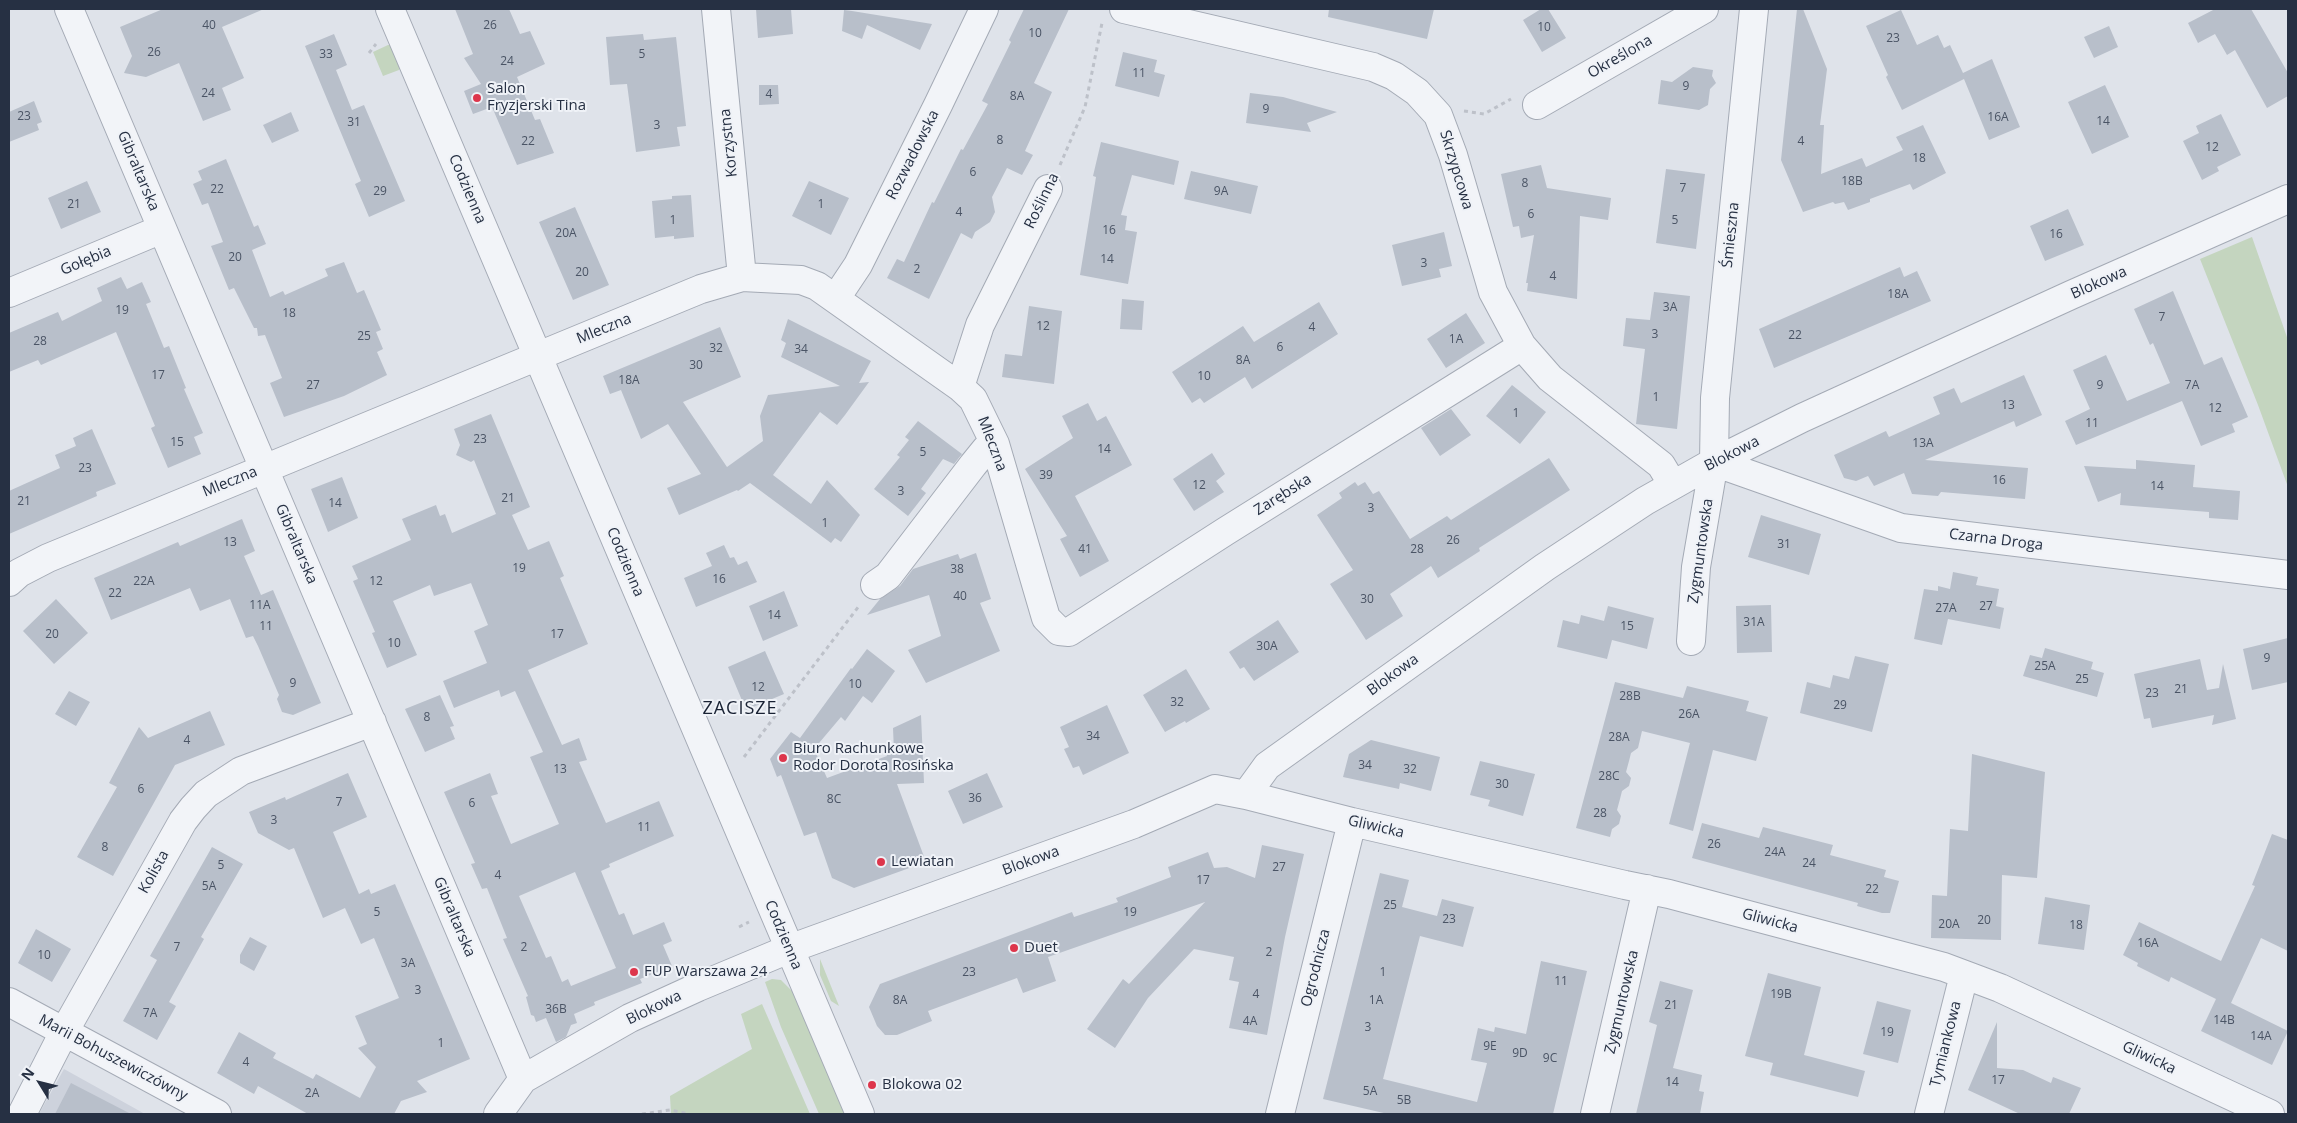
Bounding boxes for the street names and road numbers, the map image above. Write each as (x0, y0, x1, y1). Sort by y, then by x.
street label: Określona (1584, 31, 1656, 83)
street label: Rozwadowska (883, 107, 943, 203)
street label: Korzystna (716, 108, 742, 178)
street label: Gibraltarska (113, 128, 163, 214)
street label: Skrzypcowa (1435, 128, 1477, 212)
street label: Codzienna (444, 152, 490, 226)
street label: Roślinna (1021, 170, 1063, 232)
street label: Śmieszna (1719, 201, 1743, 269)
street label: Gołębia (58, 242, 114, 280)
street label: Blokowa (2068, 263, 2130, 303)
street label: Mleczna (574, 310, 634, 348)
street label: Mleczna (973, 414, 1011, 474)
street label: Blokowa (1701, 433, 1763, 475)
street label: Mleczna (200, 463, 260, 501)
street label: Zarębska (1251, 470, 1315, 520)
street label: Zygmuntowska (1685, 497, 1717, 605)
street label: Gibraltarska (271, 501, 321, 587)
street label: Codzienna (602, 525, 648, 599)
street label: Czarna Droga (1948, 525, 2044, 555)
street label: Blokowa (1364, 650, 1422, 700)
street label: Gliwicka (1346, 812, 1406, 842)
street label: Blokowa (1000, 842, 1062, 880)
street label: Kolista (135, 847, 173, 897)
street label: Gibraltarska (429, 874, 479, 960)
street label: Codzienna (760, 898, 806, 972)
street label: Gliwicka (1740, 905, 1800, 937)
street label: Ogrodnicza (1298, 927, 1334, 1009)
street label: Zygmuntowska (1601, 948, 1643, 1056)
street label: Blokowa (623, 987, 685, 1029)
street label: Tymiankowa (1927, 999, 1965, 1089)
street label: Marii Bohuszewiczówny (35, 1011, 191, 1105)
street label: Gliwicka (2119, 1038, 2179, 1078)

